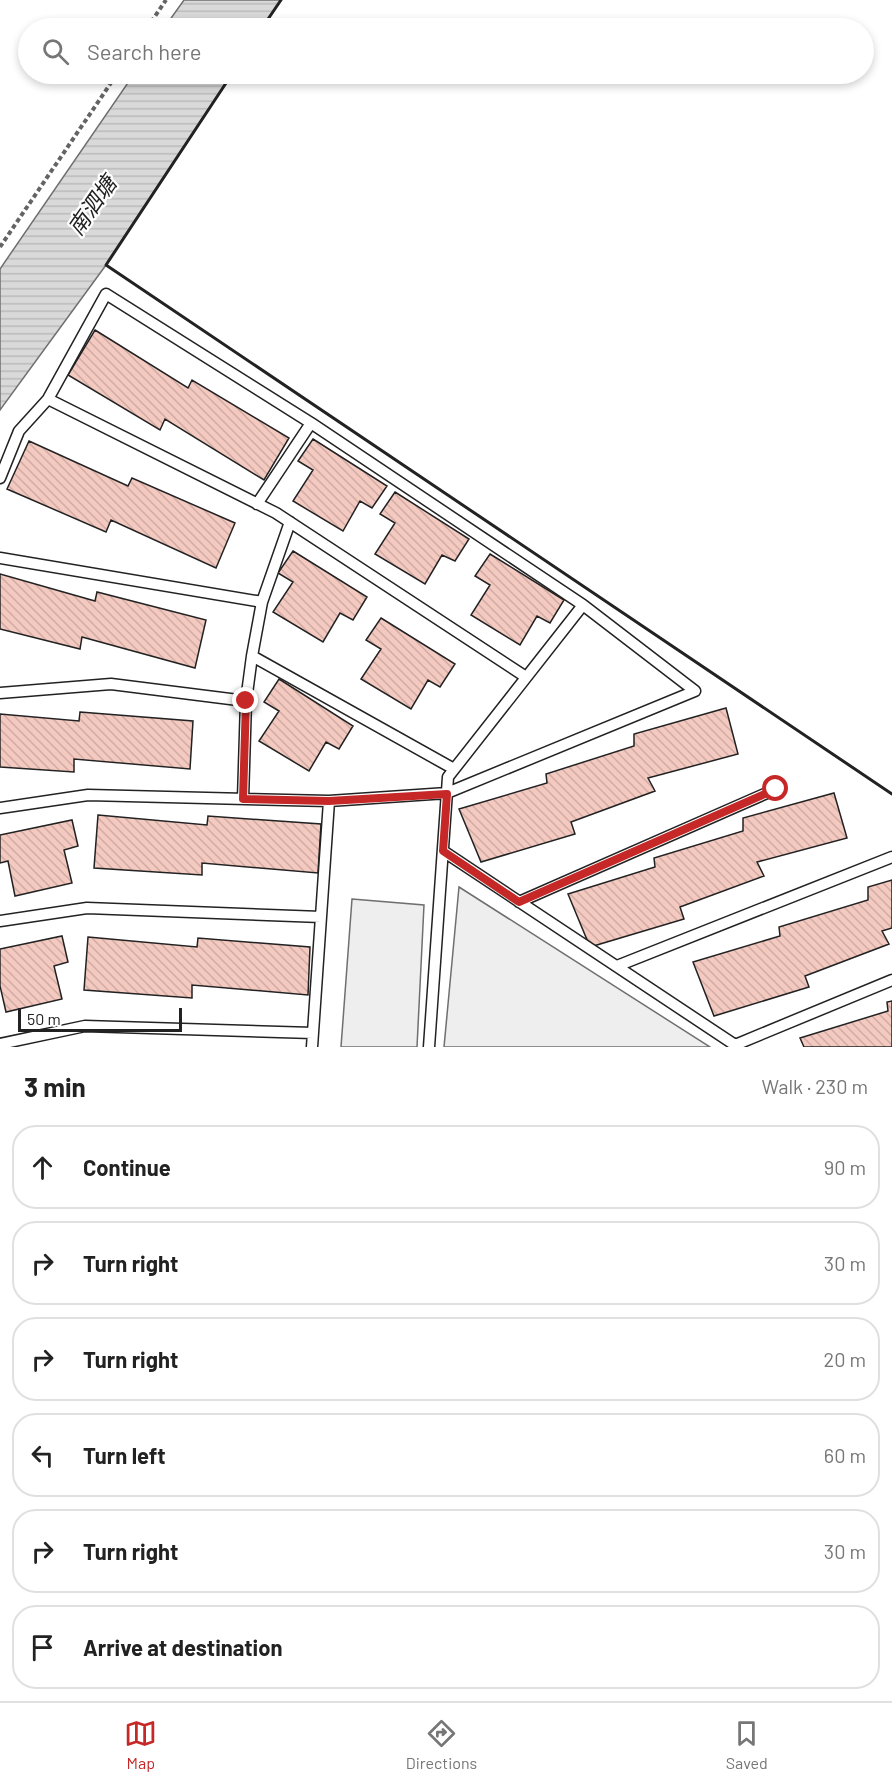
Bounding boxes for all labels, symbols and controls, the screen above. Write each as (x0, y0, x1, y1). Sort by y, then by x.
search box (18, 18, 874, 84)
icon: search (39, 35, 72, 68)
text: Search here (87, 38, 201, 64)
water label: 南泗塘 (61, 167, 123, 239)
route end (232, 687, 258, 713)
route start (762, 775, 788, 801)
scale bar (18, 1005, 182, 1032)
text: 50 m (27, 1009, 61, 1028)
text: 3 min (24, 1071, 86, 1102)
text: Walk · 230 m (762, 1074, 868, 1098)
icon: ahead (26, 1151, 59, 1184)
text: Continue (83, 1154, 171, 1180)
text: 90 m (824, 1155, 866, 1179)
icon: right (26, 1247, 59, 1280)
text: Turn right (83, 1250, 178, 1276)
text: 30 m (824, 1251, 866, 1275)
icon: right (26, 1343, 59, 1376)
text: Turn right (83, 1346, 178, 1372)
text: 20 m (823, 1347, 866, 1371)
icon: left (26, 1439, 59, 1472)
text: Turn left (83, 1442, 166, 1468)
text: 60 m (824, 1443, 866, 1467)
icon: right (26, 1535, 59, 1568)
text: Turn right (83, 1538, 178, 1564)
text: 30 m (824, 1539, 866, 1563)
icon: arrive (26, 1631, 59, 1664)
text: Arrive at destination (83, 1634, 282, 1660)
tab: Map (124, 1717, 157, 1772)
tab: Directions (406, 1717, 477, 1772)
tab: Saved (726, 1717, 768, 1772)

